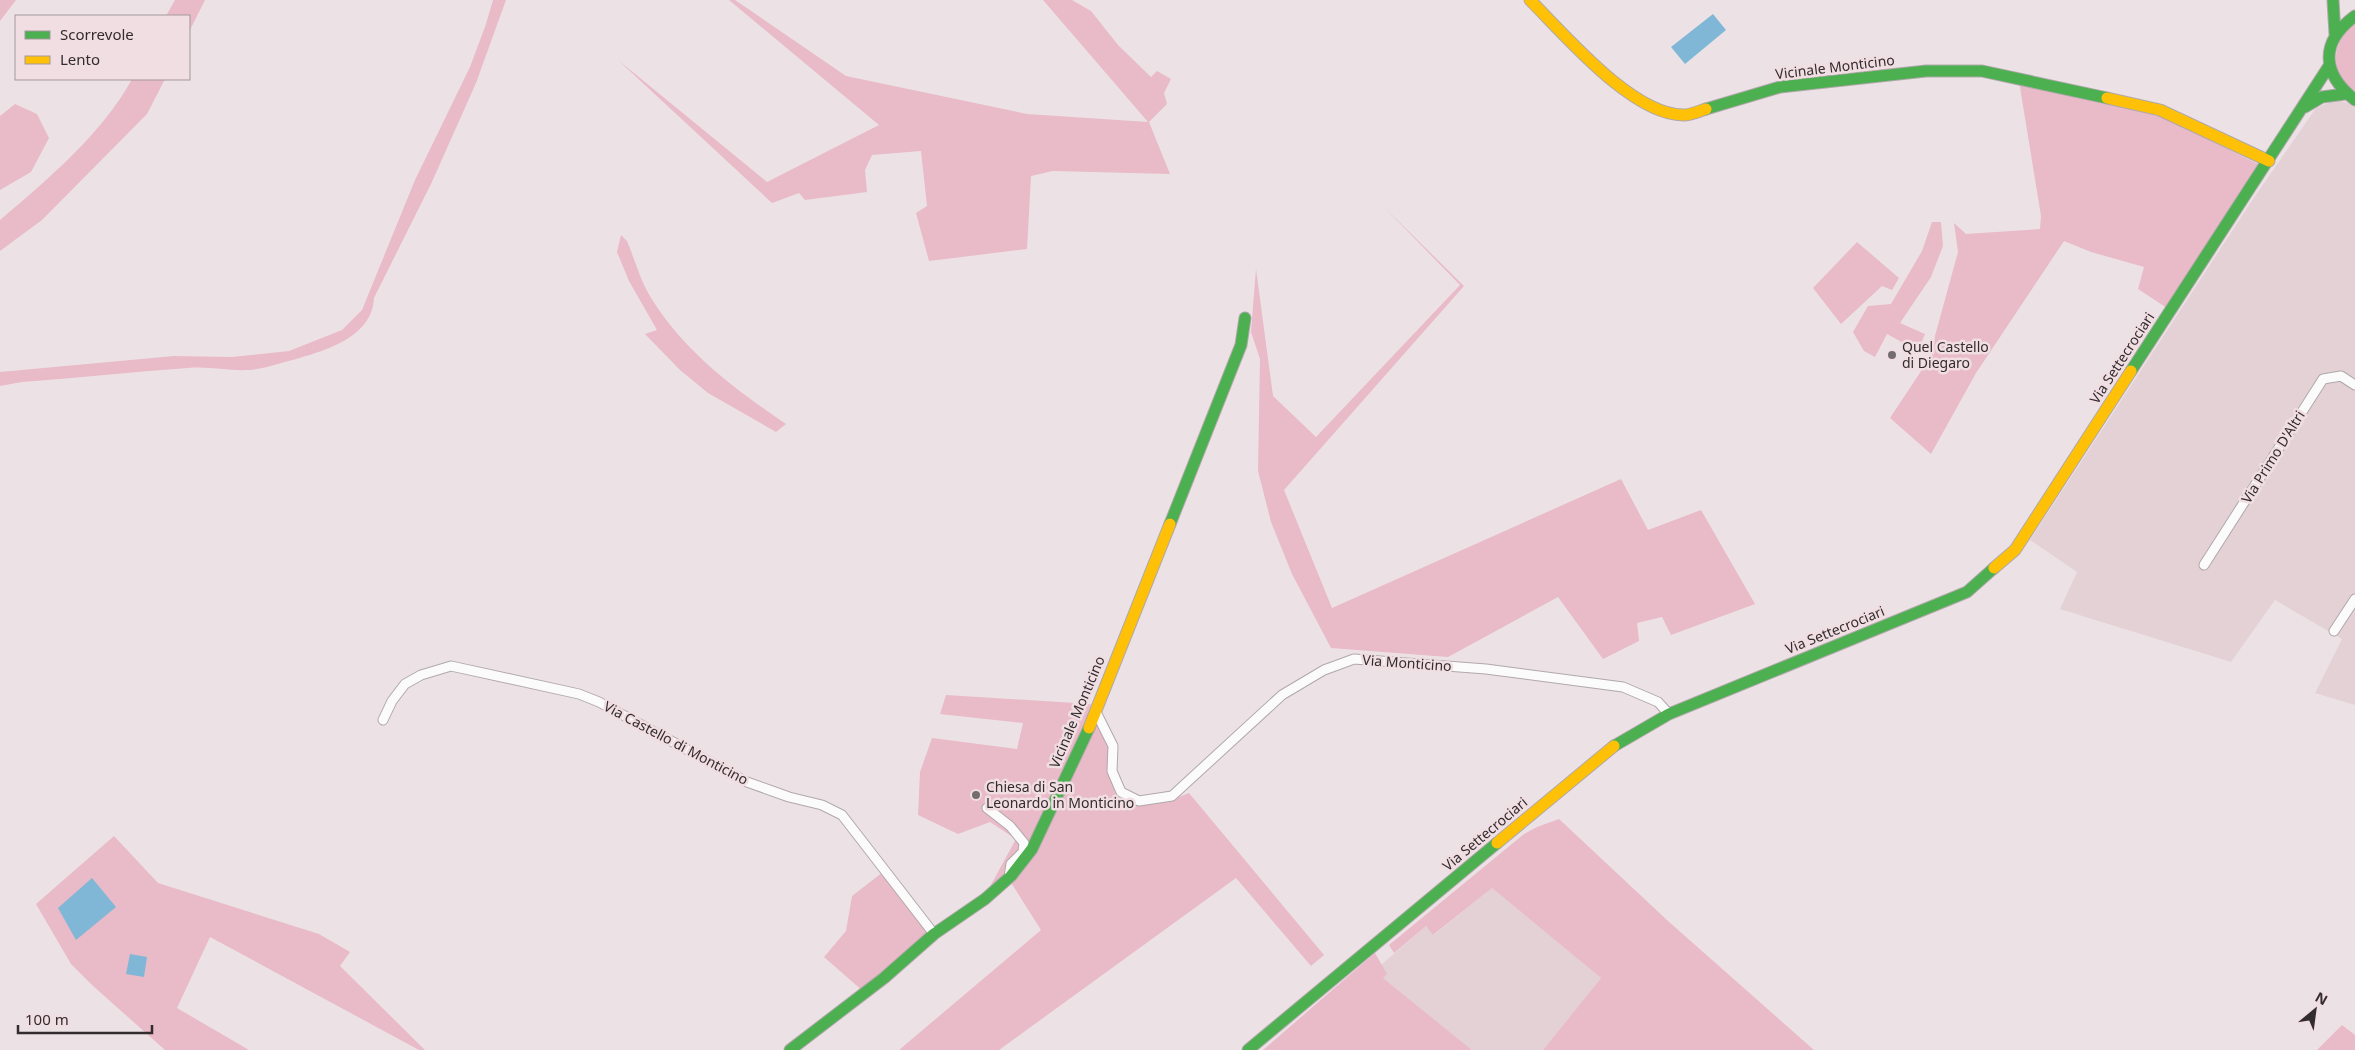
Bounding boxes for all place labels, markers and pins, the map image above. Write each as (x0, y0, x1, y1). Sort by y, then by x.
place label: Quel Castello di Diegaro (1902, 337, 1989, 372)
marker: Quel Castello di Diegaro (1886, 349, 1898, 361)
place label: Chiesa di San Leonardo in Monticino (986, 777, 1134, 812)
marker: Chiesa di San Leonardo in Monticino (970, 789, 982, 801)

